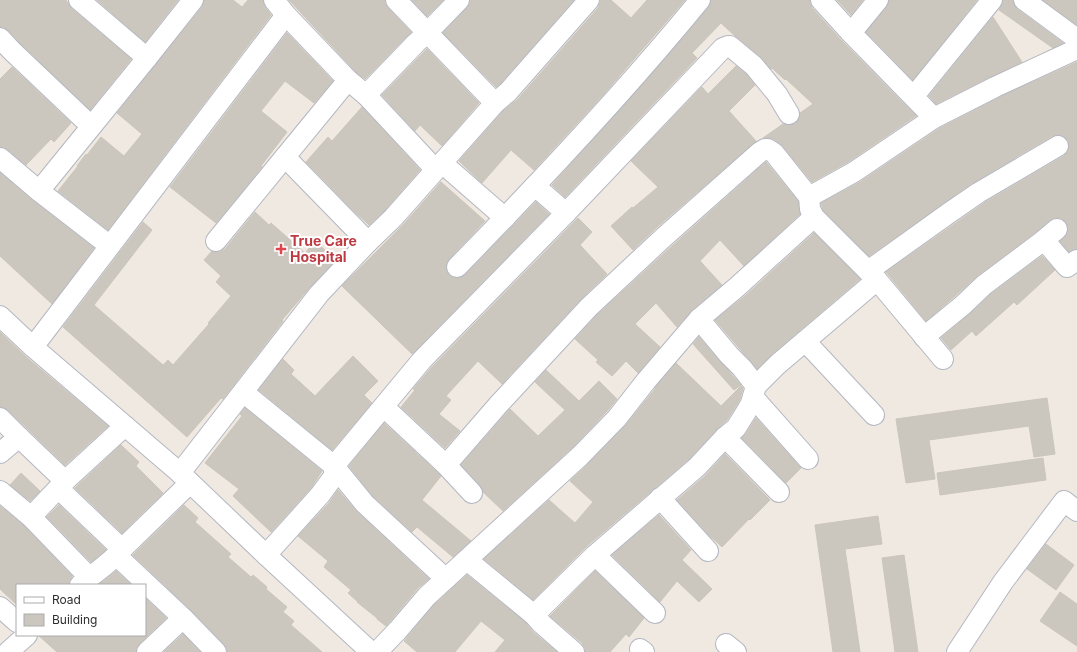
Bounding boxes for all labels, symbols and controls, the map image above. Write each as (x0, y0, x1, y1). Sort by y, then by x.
place label: True Care Hospital (290, 232, 357, 265)
marker: True Care Hospital (275, 243, 287, 255)
legend (16, 584, 146, 636)
text: Road (52, 592, 81, 607)
text: Building (52, 612, 97, 627)

